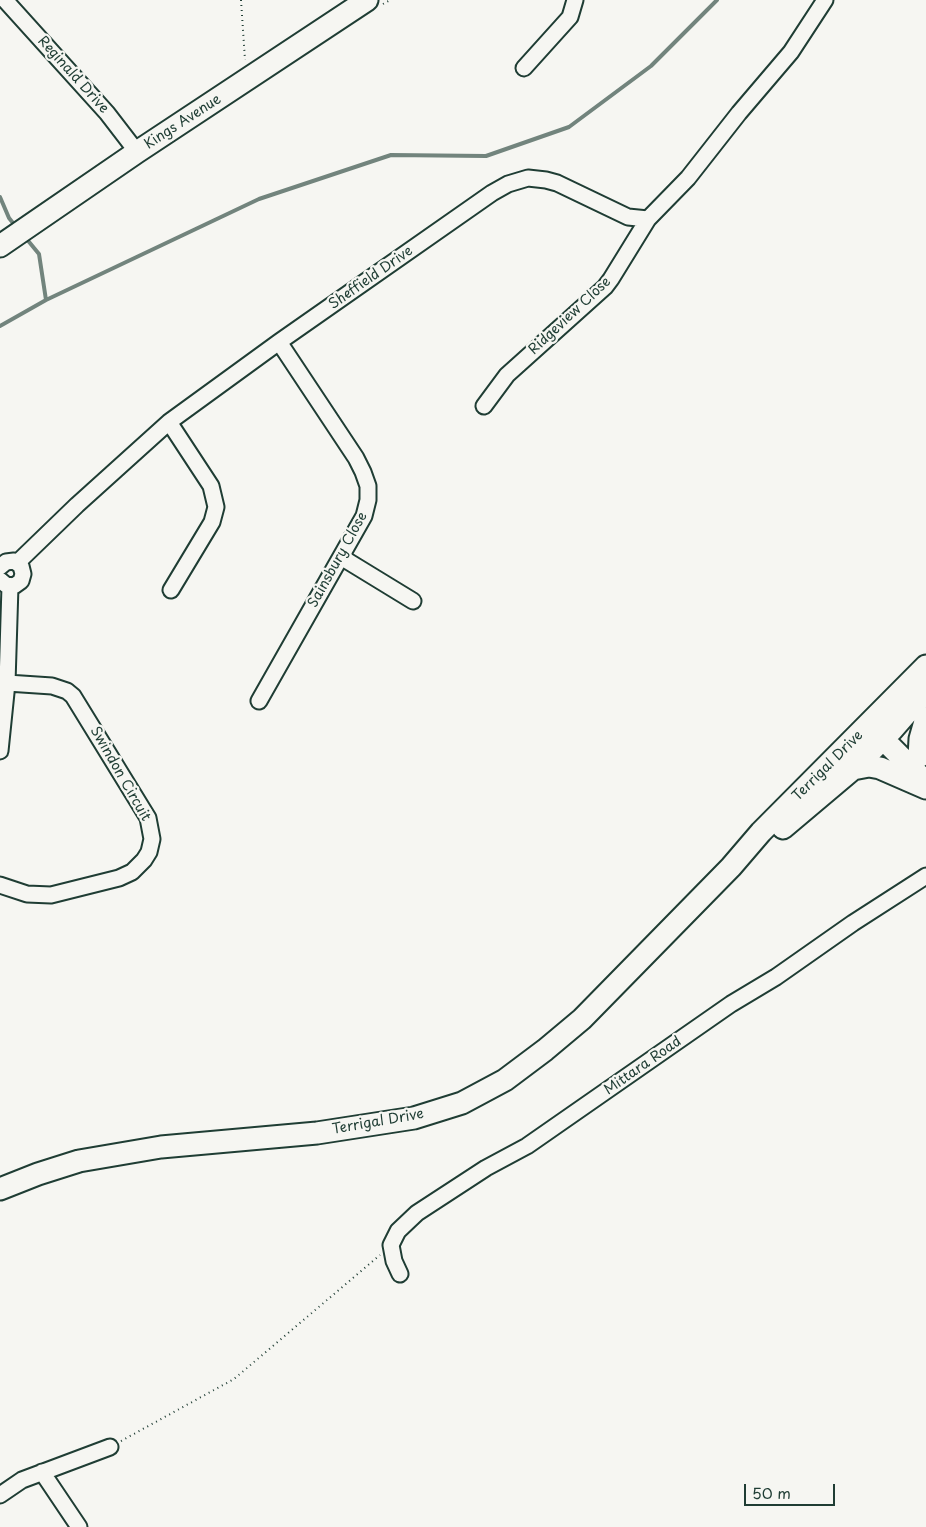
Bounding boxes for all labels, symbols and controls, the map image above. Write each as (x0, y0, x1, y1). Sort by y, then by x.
street label: Reginald Drive (34, 33, 112, 117)
street label: Kings Avenue (142, 91, 224, 153)
street label: Sheffield Drive (326, 243, 416, 313)
street label: Ridgeview Close (525, 274, 615, 358)
street label: Sainsbury Close (305, 509, 371, 611)
street label: Swindon Circuit (86, 724, 154, 824)
street label: Terrigal Drive (789, 727, 867, 805)
street label: Mittara Road (601, 1033, 685, 1099)
street label: Terrigal Drive (331, 1106, 425, 1138)
scale bar (746, 1474, 837, 1506)
text: 50 m (752, 1481, 791, 1504)

